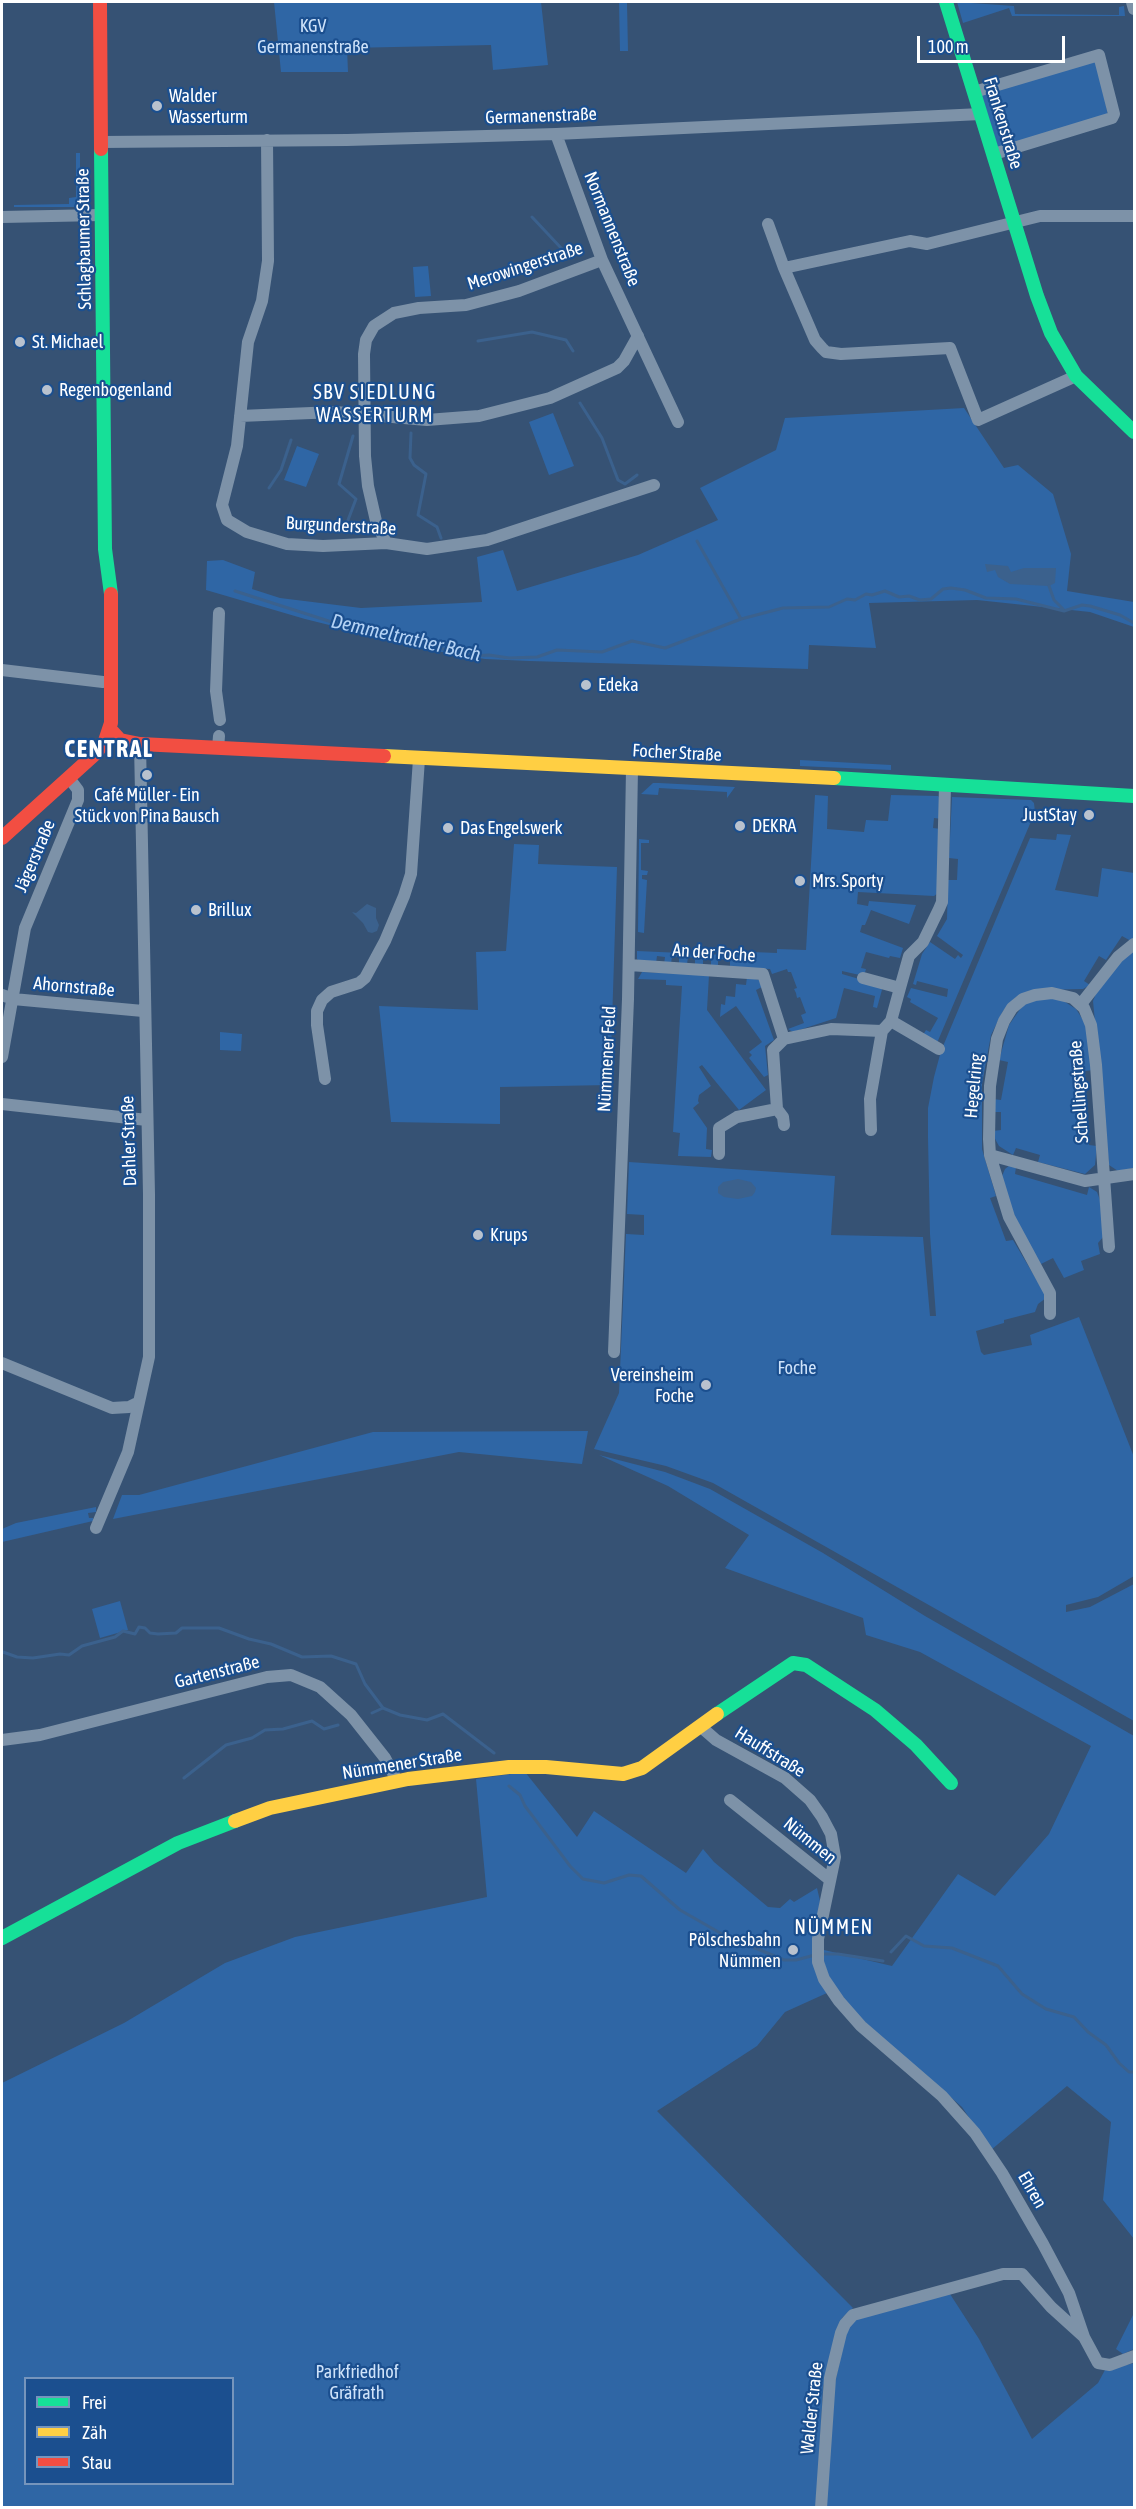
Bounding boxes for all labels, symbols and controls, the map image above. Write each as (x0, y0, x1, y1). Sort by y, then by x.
park label: KGV Germanenstraße (257, 15, 369, 57)
scale bar (920, 24, 1068, 62)
text: 100 m (928, 36, 969, 57)
street label: Frankenstraße (979, 74, 1027, 172)
place label: Walder Wasserturm (169, 85, 248, 128)
marker: Walder Wasserturm (150, 99, 164, 113)
street label: Germanenstraße (485, 103, 597, 129)
street label: Schlagbaumer Straße (72, 168, 96, 310)
street label: Normannenstraße (579, 169, 645, 289)
street label: Merowingerstraße (465, 237, 585, 295)
place label: St. Michael (32, 331, 103, 353)
marker: St. Michael (13, 335, 27, 349)
place label: Regenbogenland (59, 379, 172, 401)
district label: SBV SIEDLUNG WASSERTURM (313, 381, 437, 428)
marker: Regenbogenland (40, 383, 54, 397)
street label: Burgunderstraße (285, 512, 397, 540)
water label: Demmeltrather Bach (329, 609, 483, 667)
place label: Edeka (598, 674, 639, 696)
marker: Edeka (579, 678, 593, 692)
district label: CENTRAL (64, 735, 154, 763)
street label: Focher Straße (632, 740, 722, 766)
marker: Café Müller - Ein Stück von Pina Bausch (140, 768, 154, 782)
place label: Café Müller - Ein Stück von Pina Bausch (75, 784, 219, 826)
place label: JustStay (1022, 804, 1077, 826)
marker: JustStay (1082, 808, 1096, 822)
place label: DEKRA (752, 815, 796, 837)
street label: Jägerstraße (10, 817, 60, 895)
place label: Das Engelswerk (460, 817, 562, 839)
marker: DEKRA (733, 819, 747, 833)
marker: Das Engelswerk (441, 821, 455, 835)
place label: Mrs. Sporty (812, 870, 884, 892)
marker: Mrs. Sporty (793, 874, 807, 888)
place label: Brillux (208, 899, 251, 921)
marker: Brillux (189, 903, 203, 917)
street label: An der Foche (672, 939, 756, 967)
street label: Ahornstraße (32, 973, 116, 1001)
street label: Nümmener Feld (593, 1005, 621, 1113)
street label: Schellingstraße (1065, 1040, 1093, 1144)
street label: Hegelring (960, 1053, 988, 1119)
street label: Dahler Straße (117, 1095, 141, 1187)
place label: Krups (490, 1224, 528, 1246)
marker: Krups (471, 1228, 485, 1242)
park label: Foche (778, 1357, 816, 1379)
place label: Vereinsheim Foche (611, 1364, 694, 1406)
marker: Vereinsheim Foche (699, 1378, 713, 1392)
street label: Gartenstraße (172, 1651, 262, 1693)
street label: Hauffstraße (731, 1722, 809, 1782)
street label: Nümmener Straße (341, 1744, 463, 1784)
street label: Nümmen (779, 1813, 841, 1869)
district label: NÜMMEN (794, 1916, 874, 1940)
place label: Pölschesbahn Nümmen (688, 1929, 781, 1972)
marker: Pölschesbahn Nümmen (786, 1943, 800, 1957)
street label: Ehren (1013, 2168, 1051, 2212)
park label: Parkfriedhof Gräfrath (315, 2361, 399, 2404)
street label: Walder Straße (796, 2361, 828, 2455)
legend (24, 2377, 234, 2485)
text: Frei (82, 2392, 107, 2413)
text: Zäh (82, 2422, 107, 2443)
text: Stau (82, 2452, 112, 2473)

